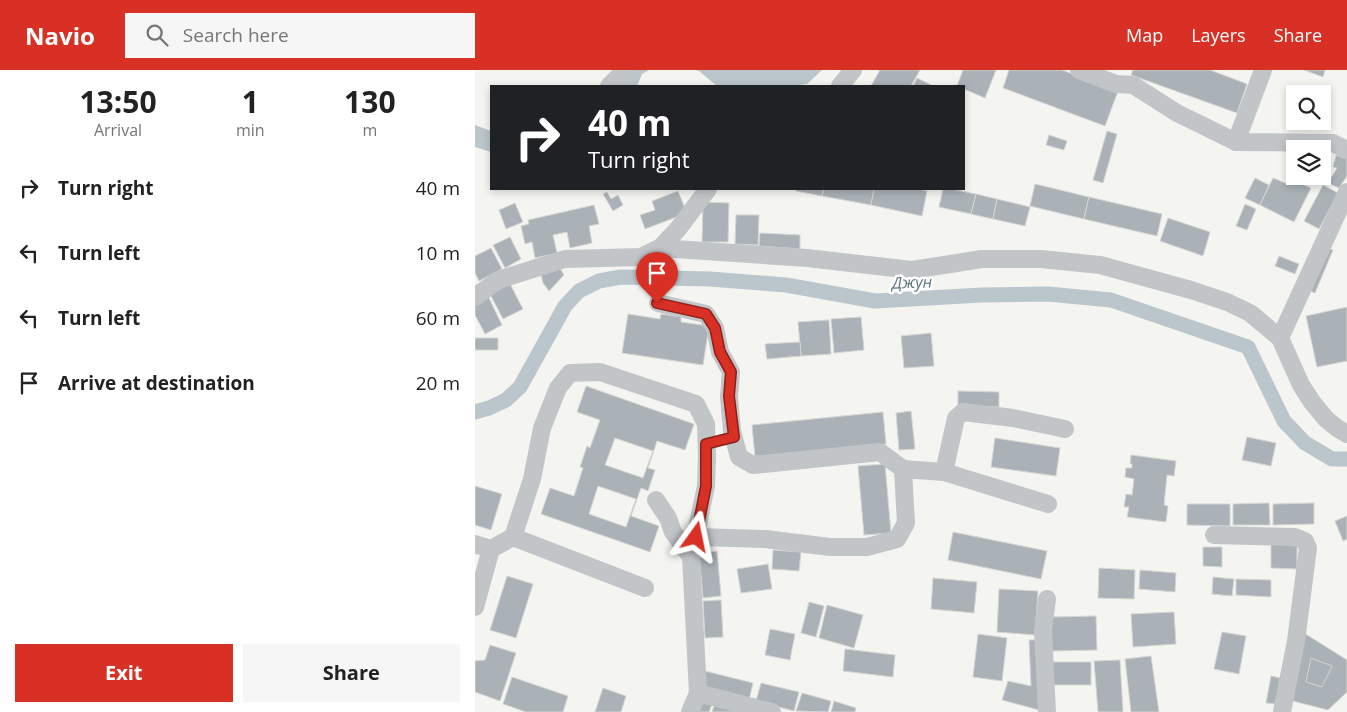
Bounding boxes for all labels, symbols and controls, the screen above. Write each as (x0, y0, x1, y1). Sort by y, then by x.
search box (125, 13, 475, 58)
text: Navio (25, 19, 95, 52)
icon: search (143, 21, 171, 49)
text: Search here (183, 22, 289, 48)
text: Map (1126, 23, 1163, 47)
text: Layers (1191, 23, 1246, 47)
text: Share (1274, 23, 1322, 47)
text: 13:50 (79, 81, 157, 122)
text: 1 (242, 81, 259, 122)
text: 130 (344, 81, 396, 122)
map controls (1286, 85, 1331, 185)
button: search (1286, 85, 1331, 130)
text: 40 m (588, 99, 671, 146)
icon: right (505, 105, 570, 170)
text: Arrival (94, 119, 142, 141)
text: min (236, 119, 265, 141)
text: m (362, 119, 377, 141)
button: layers (1286, 140, 1331, 185)
text: Turn right (588, 144, 690, 174)
icon: right (15, 174, 43, 202)
text: Turn right (58, 175, 153, 201)
text: 40 m (416, 175, 460, 201)
icon: left (15, 239, 43, 267)
text: Turn left (58, 240, 140, 266)
text: 10 m (416, 240, 460, 266)
pin (636, 252, 678, 303)
icon: arrive (643, 259, 671, 287)
water label: Джун (890, 270, 933, 294)
icon: left (15, 304, 43, 332)
text: Turn left (58, 305, 140, 331)
text: 60 m (416, 305, 460, 331)
icon: arrive (15, 369, 43, 397)
text: Arrive at destination (58, 370, 255, 396)
text: 20 m (416, 370, 460, 396)
position arrow (669, 510, 721, 562)
button: Exit (15, 644, 233, 702)
button: Share (243, 644, 460, 702)

